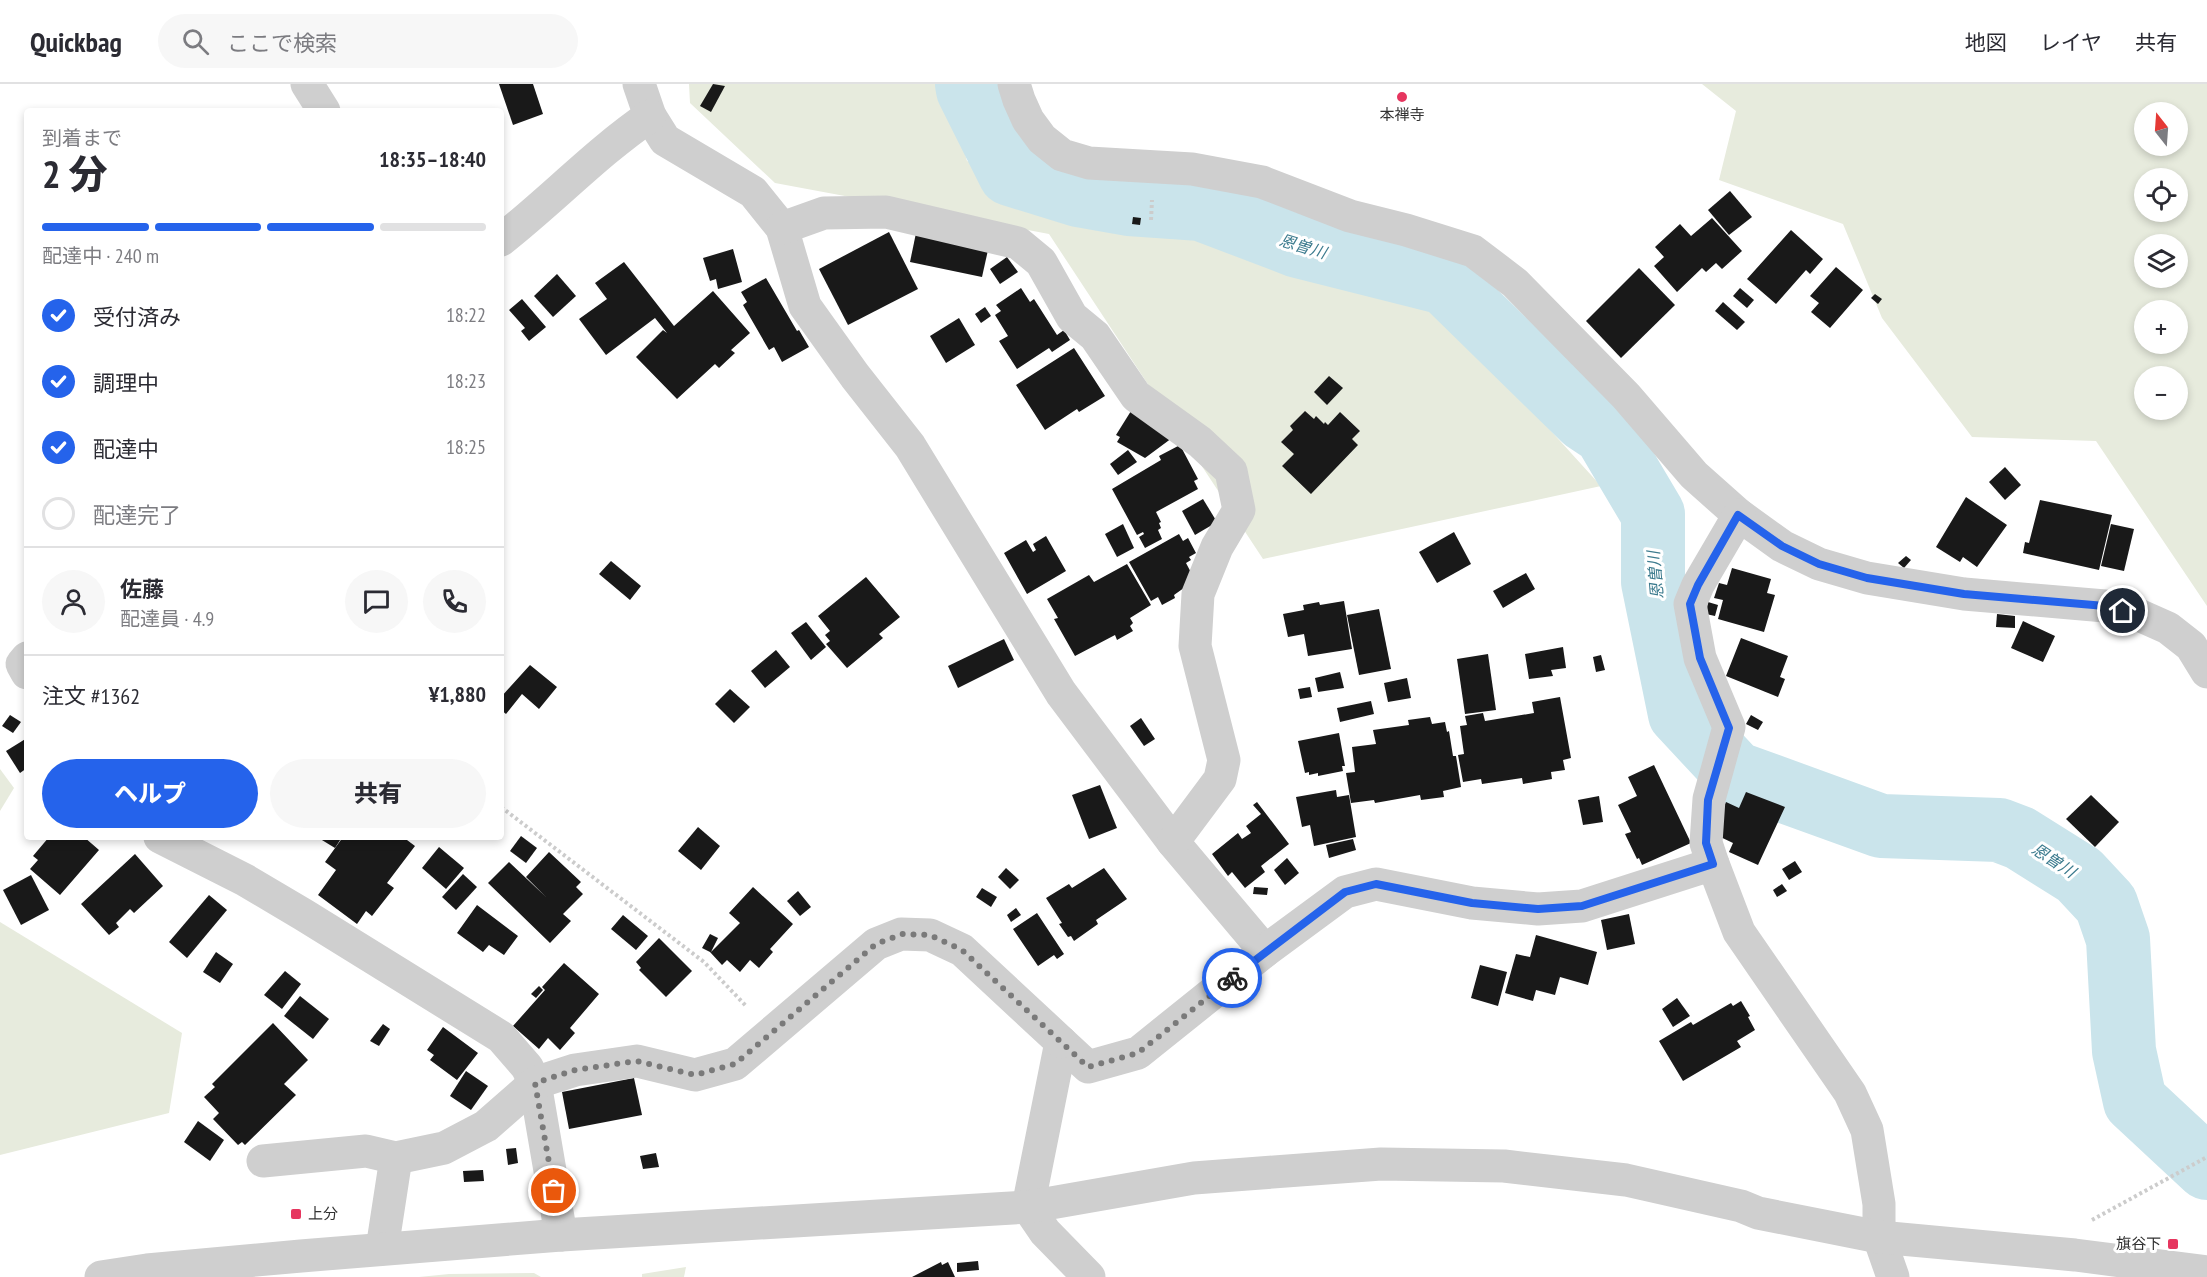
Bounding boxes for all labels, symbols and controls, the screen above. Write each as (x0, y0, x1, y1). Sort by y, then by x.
search box (158, 14, 578, 68)
text: Quickbag (30, 23, 122, 60)
icon: search (179, 25, 212, 58)
text: ここで検索 (227, 29, 337, 57)
text: 地図 (1965, 29, 2007, 56)
text: レイヤ (2040, 29, 2102, 56)
text: 共有 (2135, 29, 2177, 56)
marker: 本禅寺 (1395, 90, 1409, 104)
north arrow (2134, 102, 2188, 156)
map controls (2134, 102, 2188, 420)
place label: 本禅寺 (1379, 105, 1425, 124)
text: 到着まで (42, 125, 122, 151)
text: 18:35–18:40 (379, 145, 486, 173)
text: 2 分 (42, 148, 108, 199)
button: locate (2134, 168, 2188, 222)
water label: 恩曽川 (1277, 229, 1331, 263)
button: layers (2134, 234, 2188, 288)
text: 配達中 · 240 m (42, 243, 159, 269)
icon: check (42, 299, 75, 332)
button: + (2134, 300, 2188, 354)
text: 18:22 (446, 302, 486, 328)
text: 受付済み (93, 303, 181, 331)
icon: check (42, 365, 75, 398)
button: − (2134, 366, 2188, 420)
text: 18:23 (446, 368, 486, 394)
text: 調理中 (93, 369, 159, 397)
icon: check (42, 431, 75, 464)
text: 18:25 (446, 434, 486, 460)
text: 配達中 (93, 435, 159, 463)
text: 配達完了 (93, 501, 181, 529)
water label: 恩曽川 (1643, 548, 1667, 600)
button: person (42, 570, 105, 633)
button: chat (345, 570, 408, 633)
button: phone (423, 570, 486, 633)
text: 佐藤 (120, 575, 164, 603)
pin (2097, 585, 2148, 636)
icon: home (2106, 594, 2139, 627)
text: 配達員 · 4.9 (120, 606, 214, 632)
text: ¥1,880 (429, 680, 486, 708)
text: 注文 #1362 (42, 682, 140, 710)
button: ヘルプ (42, 759, 258, 828)
button: 共有 (270, 759, 486, 828)
water label: 恩曽川 (2028, 839, 2081, 883)
courier (1202, 948, 1262, 1008)
icon: bike (1216, 962, 1249, 995)
pin (528, 1165, 579, 1216)
icon: bag (537, 1174, 570, 1207)
place label: 上分 (308, 1204, 338, 1223)
marker: 上分 (289, 1207, 303, 1221)
place label: 旗谷下 (2116, 1234, 2161, 1253)
marker: 旗谷下 (2166, 1237, 2180, 1251)

